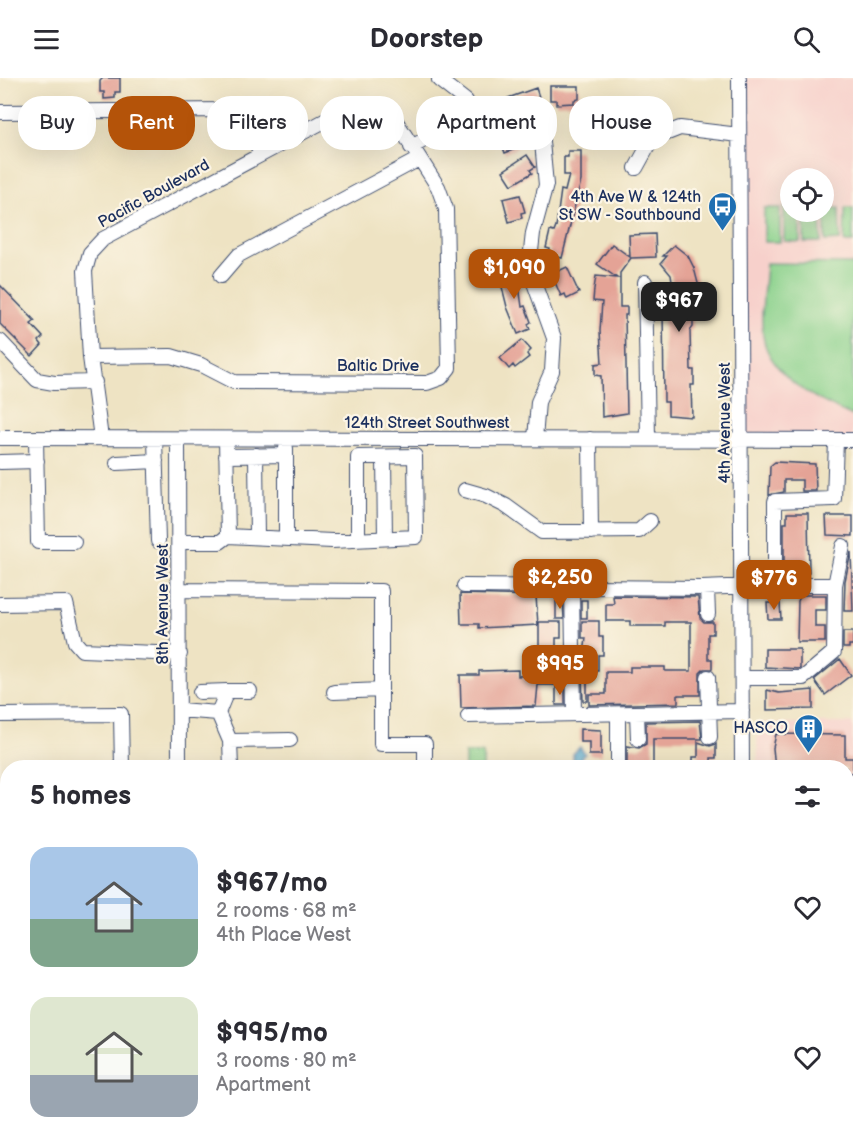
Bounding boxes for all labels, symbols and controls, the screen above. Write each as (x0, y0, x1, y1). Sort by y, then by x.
icon: menu (30, 23, 63, 56)
text: Doorstep (370, 23, 483, 55)
icon: search (790, 23, 823, 56)
chip: Buy (18, 96, 96, 150)
chip: Rent (108, 96, 195, 150)
chip: Filters (207, 96, 308, 150)
chip: New (320, 96, 404, 150)
chip: Apartment (416, 96, 557, 150)
chip: House (569, 96, 673, 150)
street label: Pacific Boulevard (95, 156, 213, 232)
map controls (780, 168, 834, 222)
button: locate (780, 168, 834, 222)
place label: 4th Ave W & 124th St SW - Southbound (559, 188, 701, 225)
bus stop icon: 4th Ave W & 124th St SW - Southbound (706, 190, 738, 232)
pin: $1,090 (465, 249, 563, 300)
text: $1,090 (483, 256, 545, 280)
pin: $967 (643, 282, 715, 333)
text: $967 (655, 289, 703, 313)
street label: Baltic Drive (337, 357, 420, 376)
street label: 4th Avenue West (716, 362, 735, 484)
street label: 124th Street Southwest (345, 414, 510, 433)
street label: 8th Avenue West (154, 544, 173, 664)
pin: $2,250 (511, 559, 609, 610)
pin: $776 (738, 560, 810, 611)
text: $2,250 (527, 566, 593, 590)
text: $776 (750, 567, 798, 591)
pin: $995 (524, 645, 596, 696)
text: $995 (536, 652, 584, 676)
building icon: HASCO (793, 712, 825, 754)
place label: HASCO (733, 719, 788, 738)
icon: filters (791, 780, 824, 813)
text: 5 homes (30, 781, 131, 812)
text: $967/mo (216, 868, 328, 899)
icon: home (78, 871, 150, 943)
icon: heart (791, 891, 824, 924)
text: 2 rooms · 68 m² (216, 899, 357, 923)
text: 4th Place West (216, 923, 351, 947)
text: $995/mo (216, 1018, 328, 1049)
icon: home (78, 1021, 150, 1093)
icon: heart (791, 1041, 824, 1074)
text: 3 rooms · 80 m² (216, 1049, 357, 1073)
text: Apartment (216, 1073, 311, 1097)

